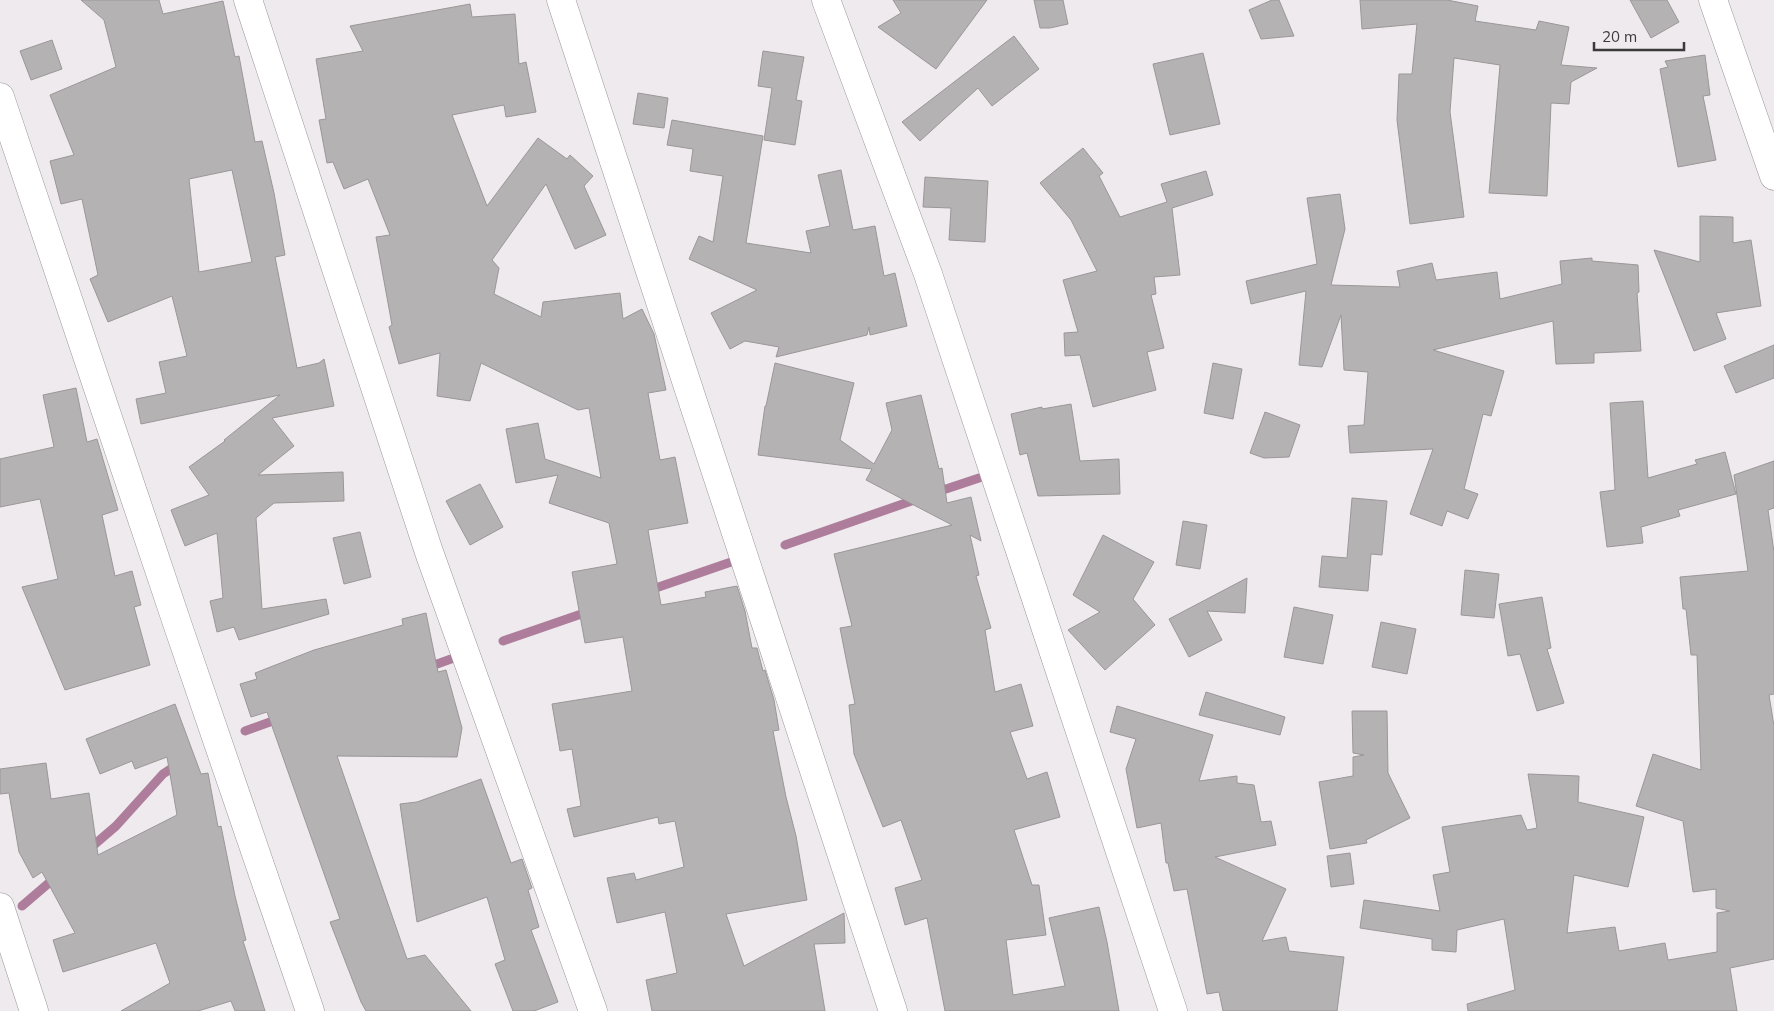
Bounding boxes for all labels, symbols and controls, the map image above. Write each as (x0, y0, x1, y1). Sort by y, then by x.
scale bar (1594, 20, 1684, 52)
text: 20 m (1602, 27, 1637, 46)

